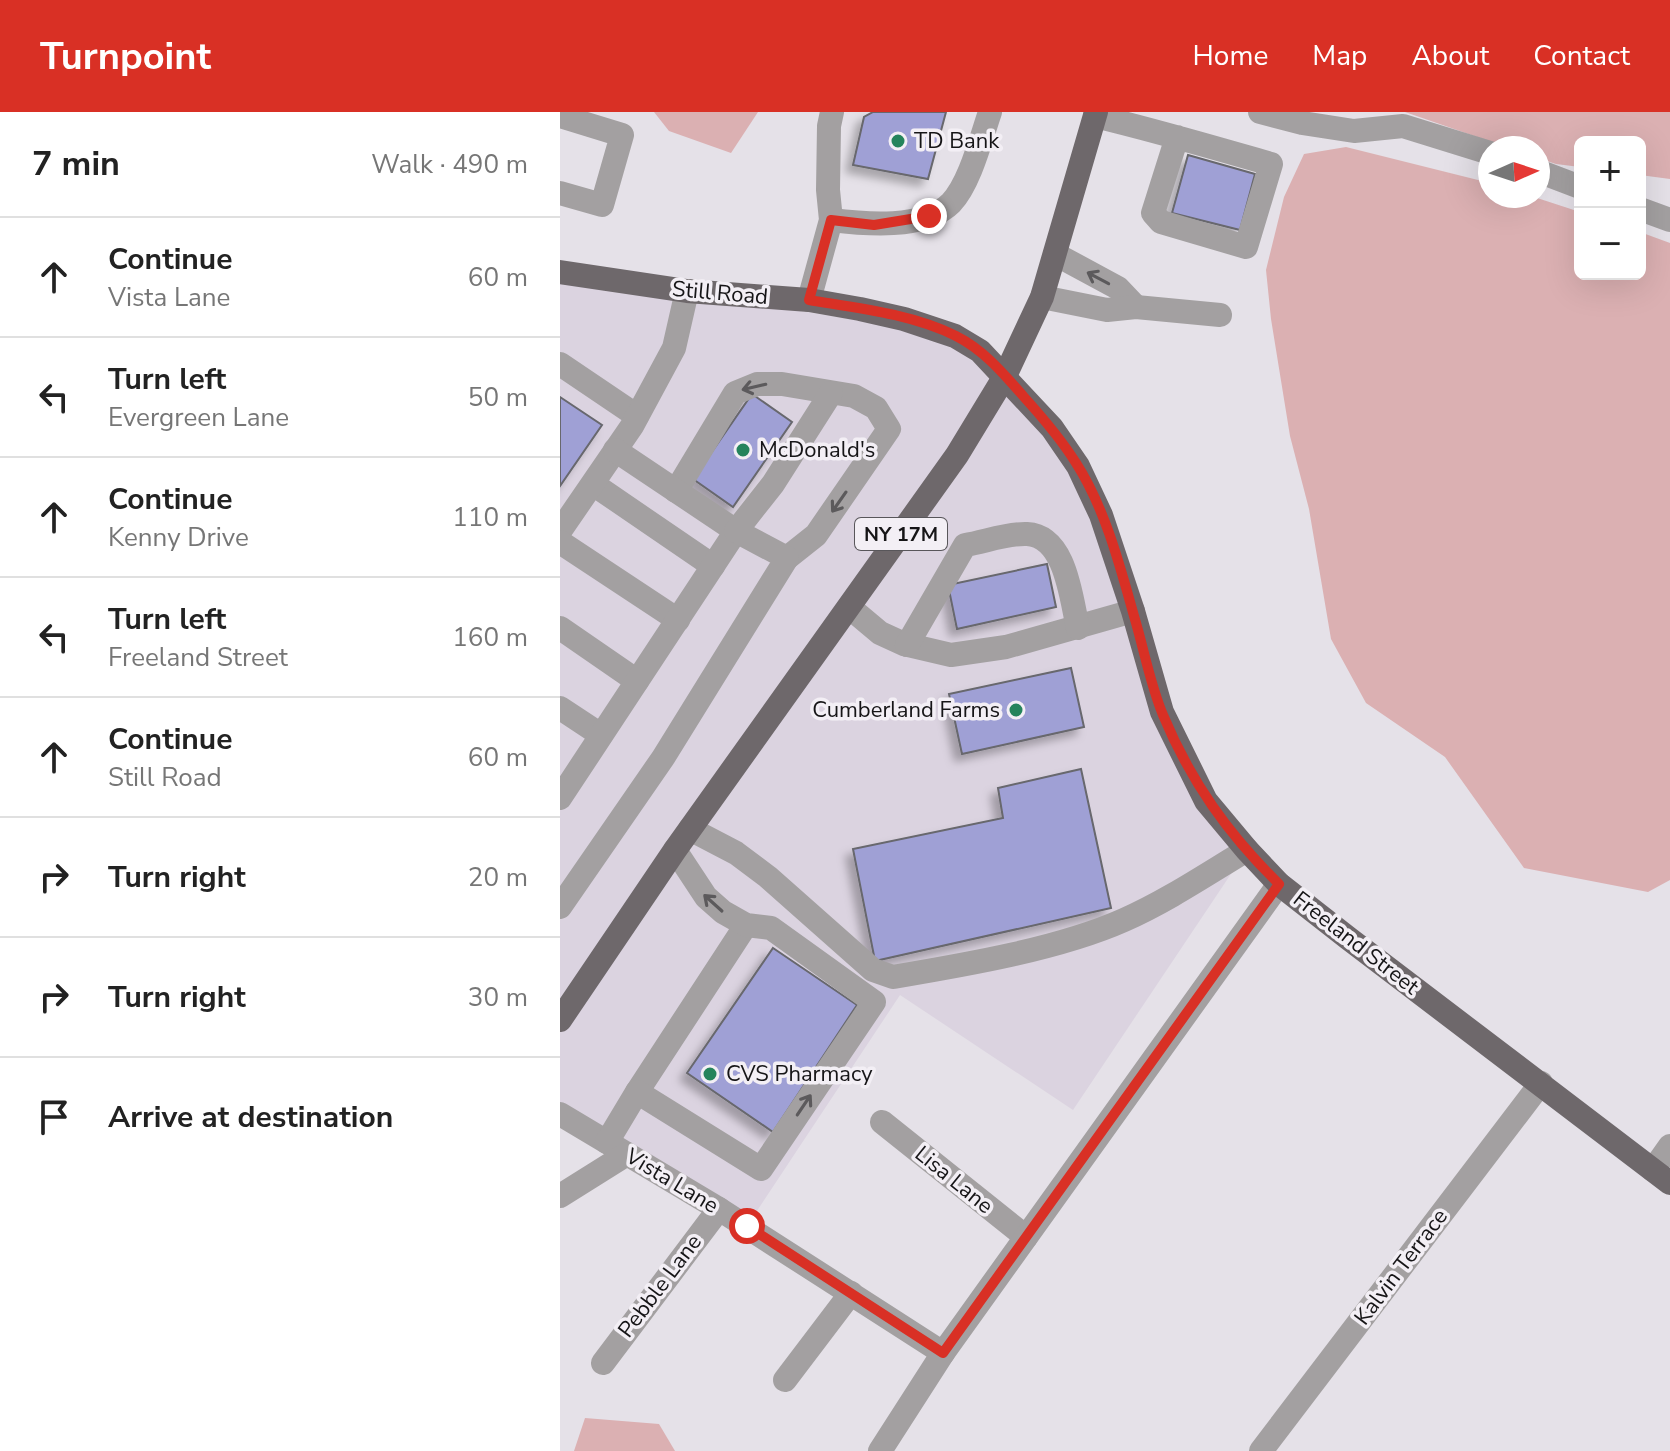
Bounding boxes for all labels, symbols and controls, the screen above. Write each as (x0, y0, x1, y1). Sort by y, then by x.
text: Turnpoint (40, 31, 211, 82)
text: Home (1193, 37, 1268, 75)
text: Map (1312, 37, 1367, 75)
text: About (1411, 37, 1489, 75)
text: Contact (1533, 37, 1630, 75)
place label: TD Bank (914, 126, 1000, 156)
marker: TD Bank (889, 132, 907, 150)
north arrow (1478, 136, 1550, 208)
map controls (1574, 136, 1646, 280)
button: + (1574, 136, 1646, 208)
text: 7 min (32, 141, 120, 187)
text: Walk · 490 m (371, 147, 528, 182)
route end (911, 198, 947, 234)
button: − (1574, 208, 1646, 280)
text: Continue (108, 239, 233, 280)
icon: ahead (32, 255, 76, 299)
text: 60 m (468, 260, 528, 295)
one-way arrow (1087, 269, 1110, 285)
street label: Still Road (671, 274, 769, 312)
text: Vista Lane (108, 280, 230, 315)
text: Turn left (108, 359, 226, 400)
icon: left (32, 375, 76, 419)
text: 50 m (468, 380, 528, 415)
one-way arrow (742, 380, 768, 395)
text: Evergreen Lane (108, 400, 289, 435)
place label: McDonald's (759, 435, 875, 465)
marker: McDonald's (734, 441, 752, 459)
text: Continue (108, 479, 233, 520)
one-way arrow (831, 491, 847, 513)
icon: ahead (32, 495, 76, 539)
text: 110 m (452, 500, 528, 535)
road number: NY 17M (855, 518, 947, 550)
text: Kenny Drive (108, 520, 249, 555)
text: Turn left (108, 599, 226, 640)
icon: left (32, 615, 76, 659)
text: 160 m (452, 620, 528, 655)
text: Freeland Street (108, 640, 288, 675)
place label: Cumberland Farms (812, 695, 1000, 725)
marker: Cumberland Farms (1007, 701, 1025, 719)
text: Continue (108, 719, 233, 760)
icon: ahead (32, 735, 76, 779)
text: 60 m (468, 740, 528, 775)
text: Still Road (108, 760, 222, 795)
icon: right (32, 855, 76, 899)
text: Turn right (108, 857, 246, 898)
text: 20 m (468, 860, 528, 895)
street label: Freeland Street (1287, 884, 1425, 1002)
one-way arrow (703, 893, 723, 912)
icon: right (32, 975, 76, 1019)
text: Turn right (108, 977, 246, 1018)
text: 30 m (468, 980, 528, 1015)
place label: CVS Pharmacy (726, 1059, 873, 1089)
marker: CVS Pharmacy (701, 1065, 719, 1083)
one-way arrow (796, 1094, 813, 1116)
icon: arrive (32, 1095, 76, 1139)
text: Arrive at destination (108, 1097, 393, 1138)
street label: Lisa Lane (909, 1139, 999, 1221)
street label: Vista Lane (619, 1141, 724, 1221)
street label: Kalvin Terrace (1347, 1203, 1455, 1331)
route start (729, 1208, 765, 1244)
street label: Pebble Lane (611, 1228, 709, 1344)

